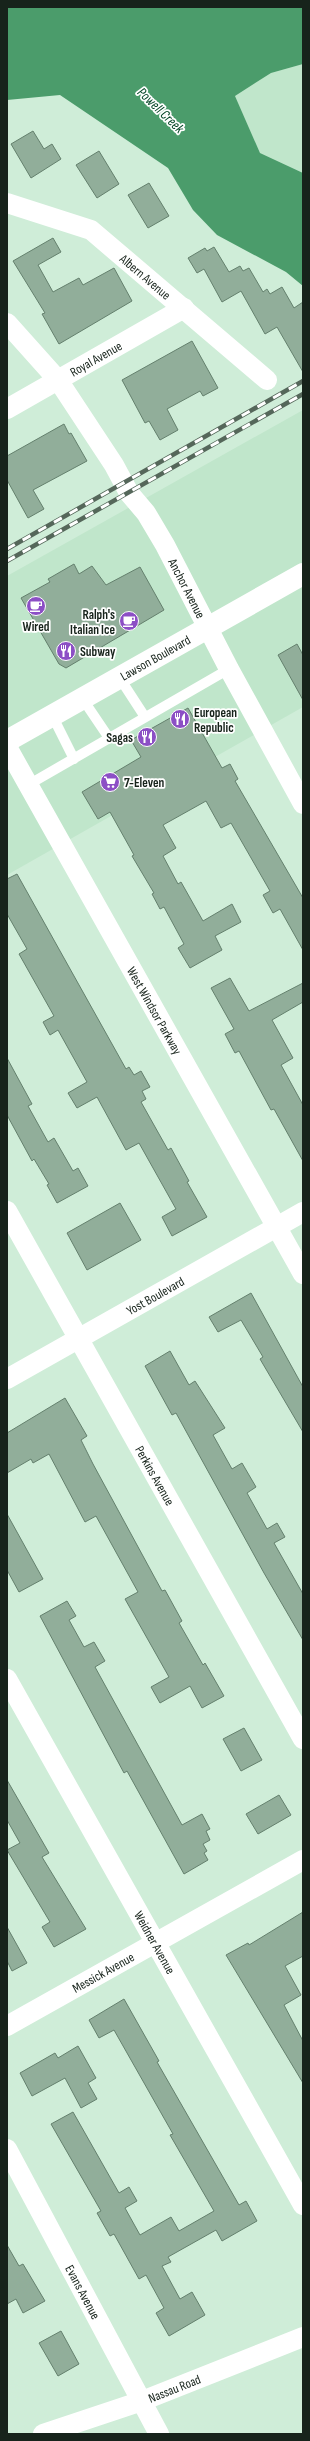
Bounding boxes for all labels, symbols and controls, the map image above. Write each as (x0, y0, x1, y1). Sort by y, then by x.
water label: Powell Creek (134, 84, 188, 137)
street label: Albern Avenue (115, 250, 174, 304)
street label: Royal Avenue (67, 338, 125, 380)
street label: Anchor Avenue (164, 555, 208, 621)
cafe icon: Wired (25, 595, 47, 617)
place label: Ralph's Italian Ice (70, 607, 115, 638)
cafe icon: Ralph's Italian Ice (118, 610, 140, 632)
place label: Wired (23, 619, 50, 635)
street label: Lawson Boulevard (118, 632, 193, 684)
restaurant icon: Subway (55, 640, 77, 662)
place label: Subway (80, 644, 116, 660)
place label: European Republic (194, 705, 237, 736)
restaurant icon: European Republic (169, 708, 191, 730)
restaurant icon: Sagas (136, 726, 158, 748)
place label: Sagas (106, 730, 133, 746)
supermarket icon: 7-Eleven (99, 771, 121, 793)
place label: 7-Eleven (124, 775, 165, 791)
street label: West Windsor Parkway (123, 964, 185, 1058)
street label: Yost Boulevard (124, 1274, 187, 1319)
street label: Perkins Avenue (131, 1443, 177, 1509)
street label: Weidner Avenue (130, 1908, 178, 1977)
street label: Messick Avenue (70, 1949, 137, 1997)
street label: Evans Avenue (61, 2262, 103, 2322)
street label: Nassau Road (146, 2372, 203, 2407)

